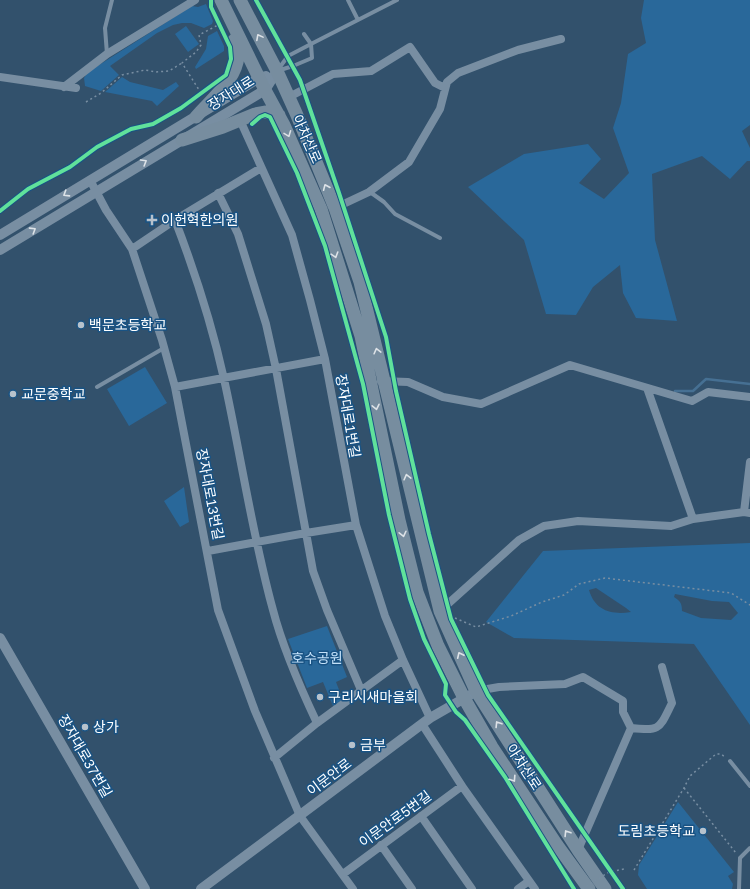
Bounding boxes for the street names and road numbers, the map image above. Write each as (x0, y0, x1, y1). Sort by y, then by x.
street label: 장자대로 (205, 73, 257, 113)
street label: 아차산로 (289, 112, 325, 166)
street label: 장자대로1번길 (333, 373, 363, 459)
street label: 장자대로13번길 (193, 447, 227, 541)
street label: 장자대로37번길 (55, 712, 115, 800)
street label: 아차산로 (503, 741, 545, 793)
street label: 이문안로 (304, 755, 354, 799)
street label: 이문안로5번길 (356, 788, 434, 850)

